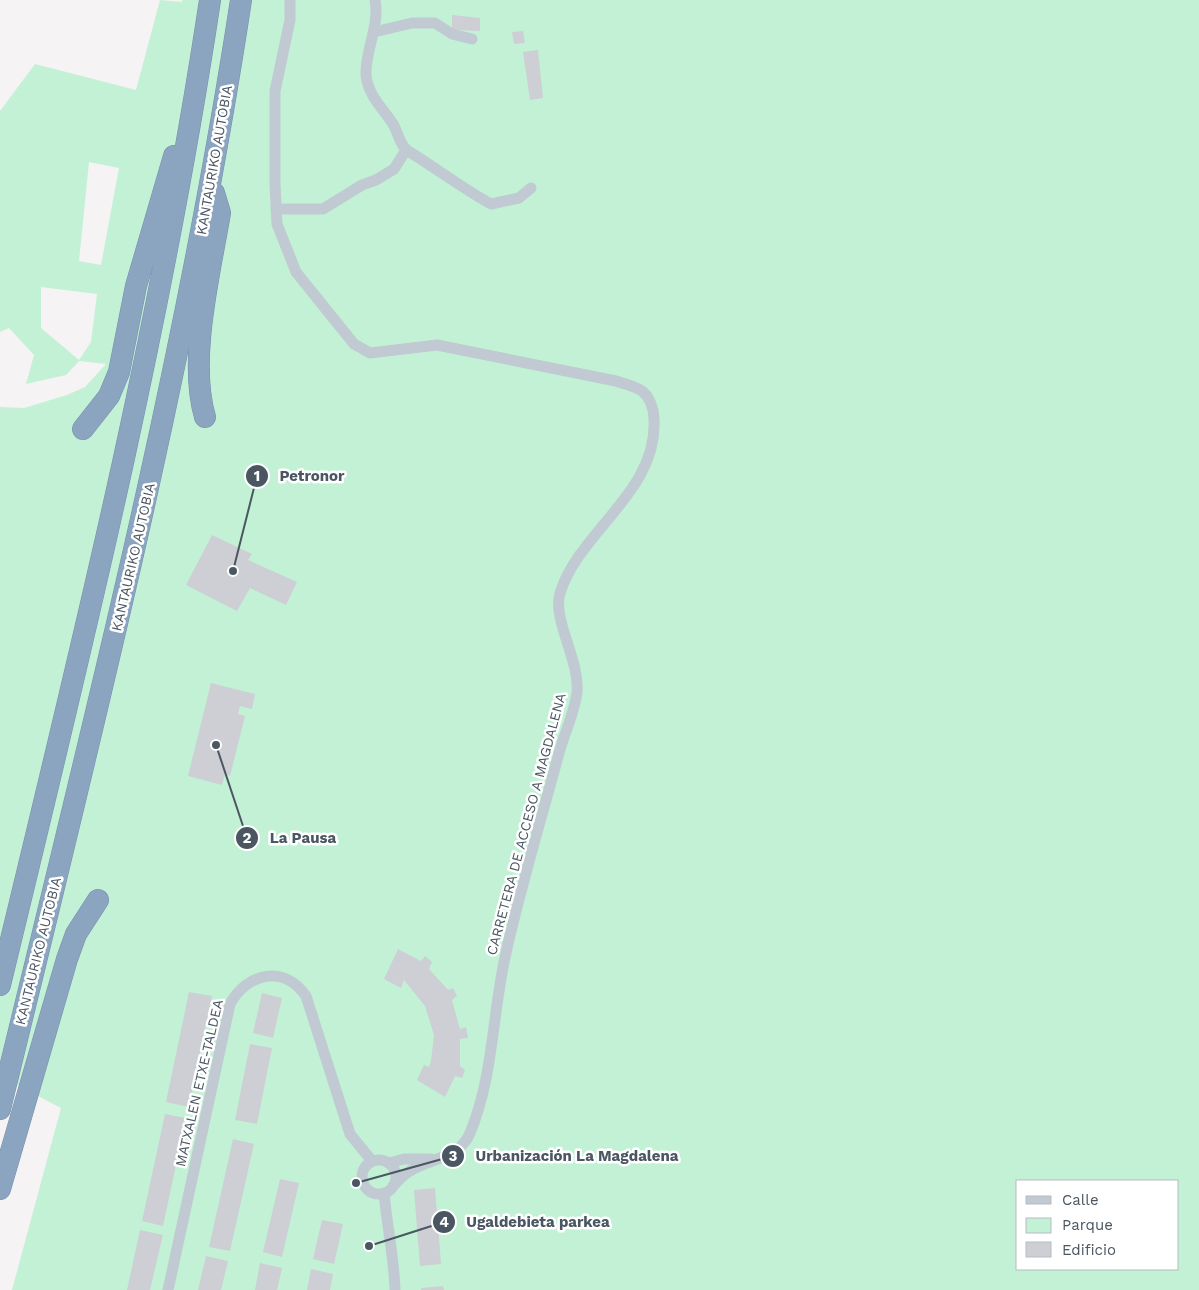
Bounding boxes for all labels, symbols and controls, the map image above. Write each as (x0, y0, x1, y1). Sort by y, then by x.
street label: KANTAURIKO AUTOBIA (193, 84, 235, 236)
callout: Petronor (244, 461, 354, 491)
text: 1 (254, 467, 260, 485)
text: Petronor (279, 467, 345, 485)
street label: KANTAURIKO AUTOBIA (108, 481, 158, 633)
street label: CARRETERA DE ACCESO A MAGDALENA (483, 691, 569, 957)
callout: La Pausa (235, 823, 346, 853)
text: 2 (243, 829, 252, 847)
text: La Pausa (270, 829, 337, 847)
street label: KANTAURIKO AUTOBIA (12, 875, 64, 1027)
street label: MATXALEN ETXE-TALDEA (172, 998, 226, 1168)
callout: Urbanización La Magdalena (440, 1141, 688, 1171)
text: 3 (449, 1147, 458, 1165)
text: Urbanización La Magdalena (476, 1147, 679, 1165)
legend (1016, 1180, 1179, 1270)
text: Calle (1062, 1191, 1099, 1209)
callout: Ugaldebieta parkea (431, 1207, 620, 1237)
text: 4 (439, 1213, 449, 1231)
text: Ugaldebieta parkea (466, 1213, 610, 1231)
text: Parque (1062, 1216, 1113, 1234)
text: Edificio (1062, 1241, 1116, 1259)

